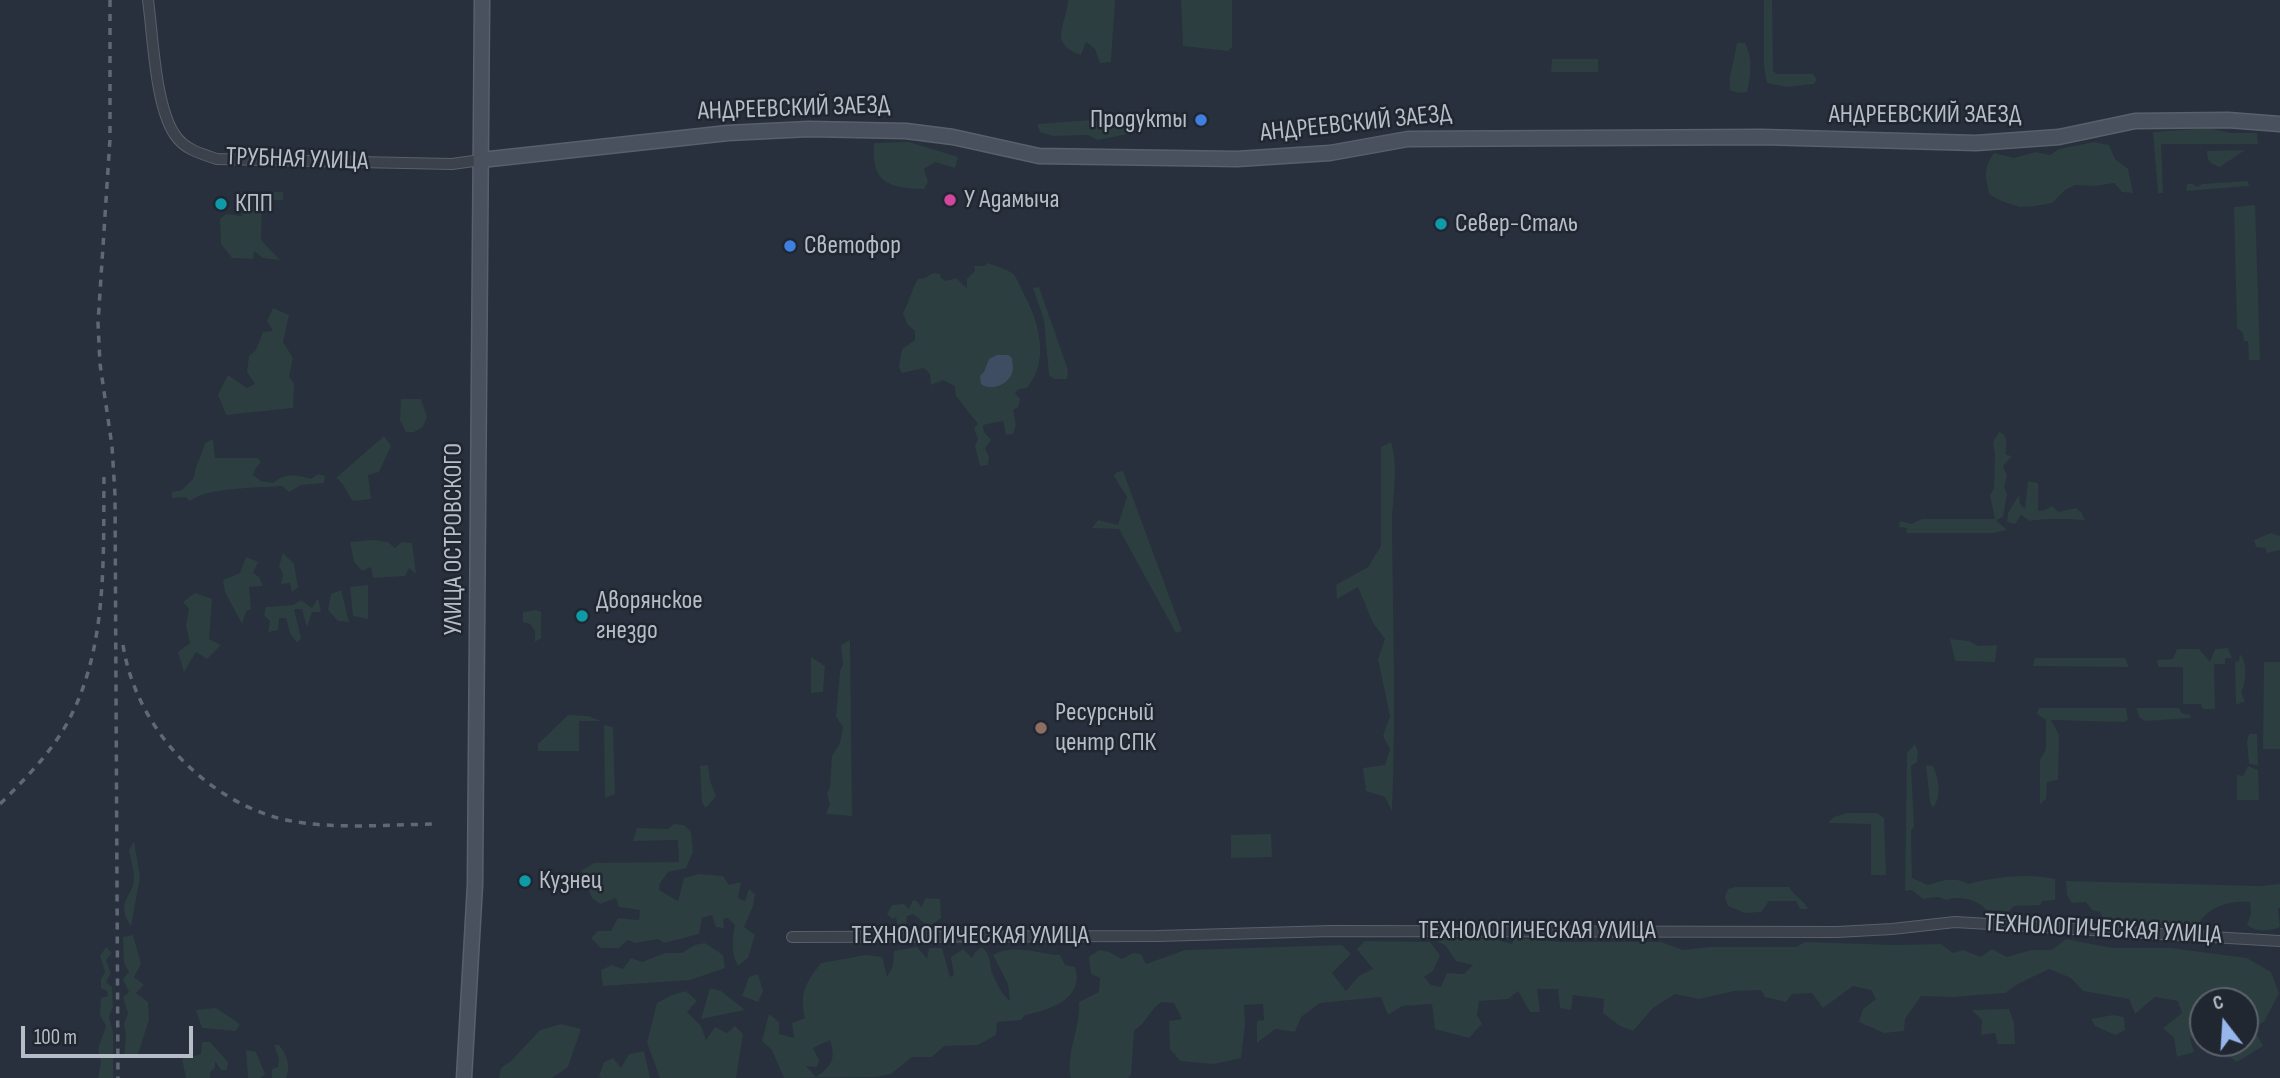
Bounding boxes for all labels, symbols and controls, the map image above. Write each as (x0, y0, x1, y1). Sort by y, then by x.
street label: АНДРЕЕВСКИЙ ЗАЕЗД (697, 90, 891, 128)
street label: АНДРЕЕВСКИЙ ЗАЕЗД (1259, 98, 1453, 150)
street label: АНДРЕЕВСКИЙ ЗАЕЗД (1829, 99, 2021, 131)
place label: Продукты (1090, 104, 1187, 136)
marker: Продукты (1193, 112, 1209, 128)
street label: ТРУБНАЯ УЛИЦА (225, 142, 369, 178)
place label: У Адамыча (964, 184, 1059, 216)
place label: КПП (235, 188, 273, 220)
marker: У Адамыча (942, 192, 958, 208)
marker: КПП (213, 196, 229, 212)
place label: Север-Сталь (1455, 208, 1578, 240)
marker: Север-Сталь (1433, 216, 1449, 232)
place label: Светофор (804, 230, 901, 262)
marker: Светофор (782, 238, 798, 254)
street label: УЛИЦА ОСТРОВСКОГО (438, 443, 470, 635)
place label: Дворянское гнездо (596, 585, 703, 646)
marker: Дворянское гнездо (574, 608, 590, 624)
place label: Ресурсный центр СПК (1055, 697, 1156, 758)
marker: Ресурсный центр СПК (1033, 720, 1049, 736)
place label: Кузнец (539, 865, 602, 897)
marker: Кузнец (517, 873, 533, 889)
street label: ТЕХНОЛОГИЧЕСКАЯ УЛИЦА (1984, 908, 2222, 952)
street label: ТЕХНОЛОГИЧЕСКАЯ УЛИЦА (1418, 915, 1656, 947)
street label: ТЕХНОЛОГИЧЕСКАЯ УЛИЦА (851, 920, 1089, 952)
north arrow (2189, 987, 2259, 1057)
text: С (2210, 991, 2226, 1016)
scale bar (24, 1012, 196, 1056)
text: 100 m (34, 1025, 77, 1050)

